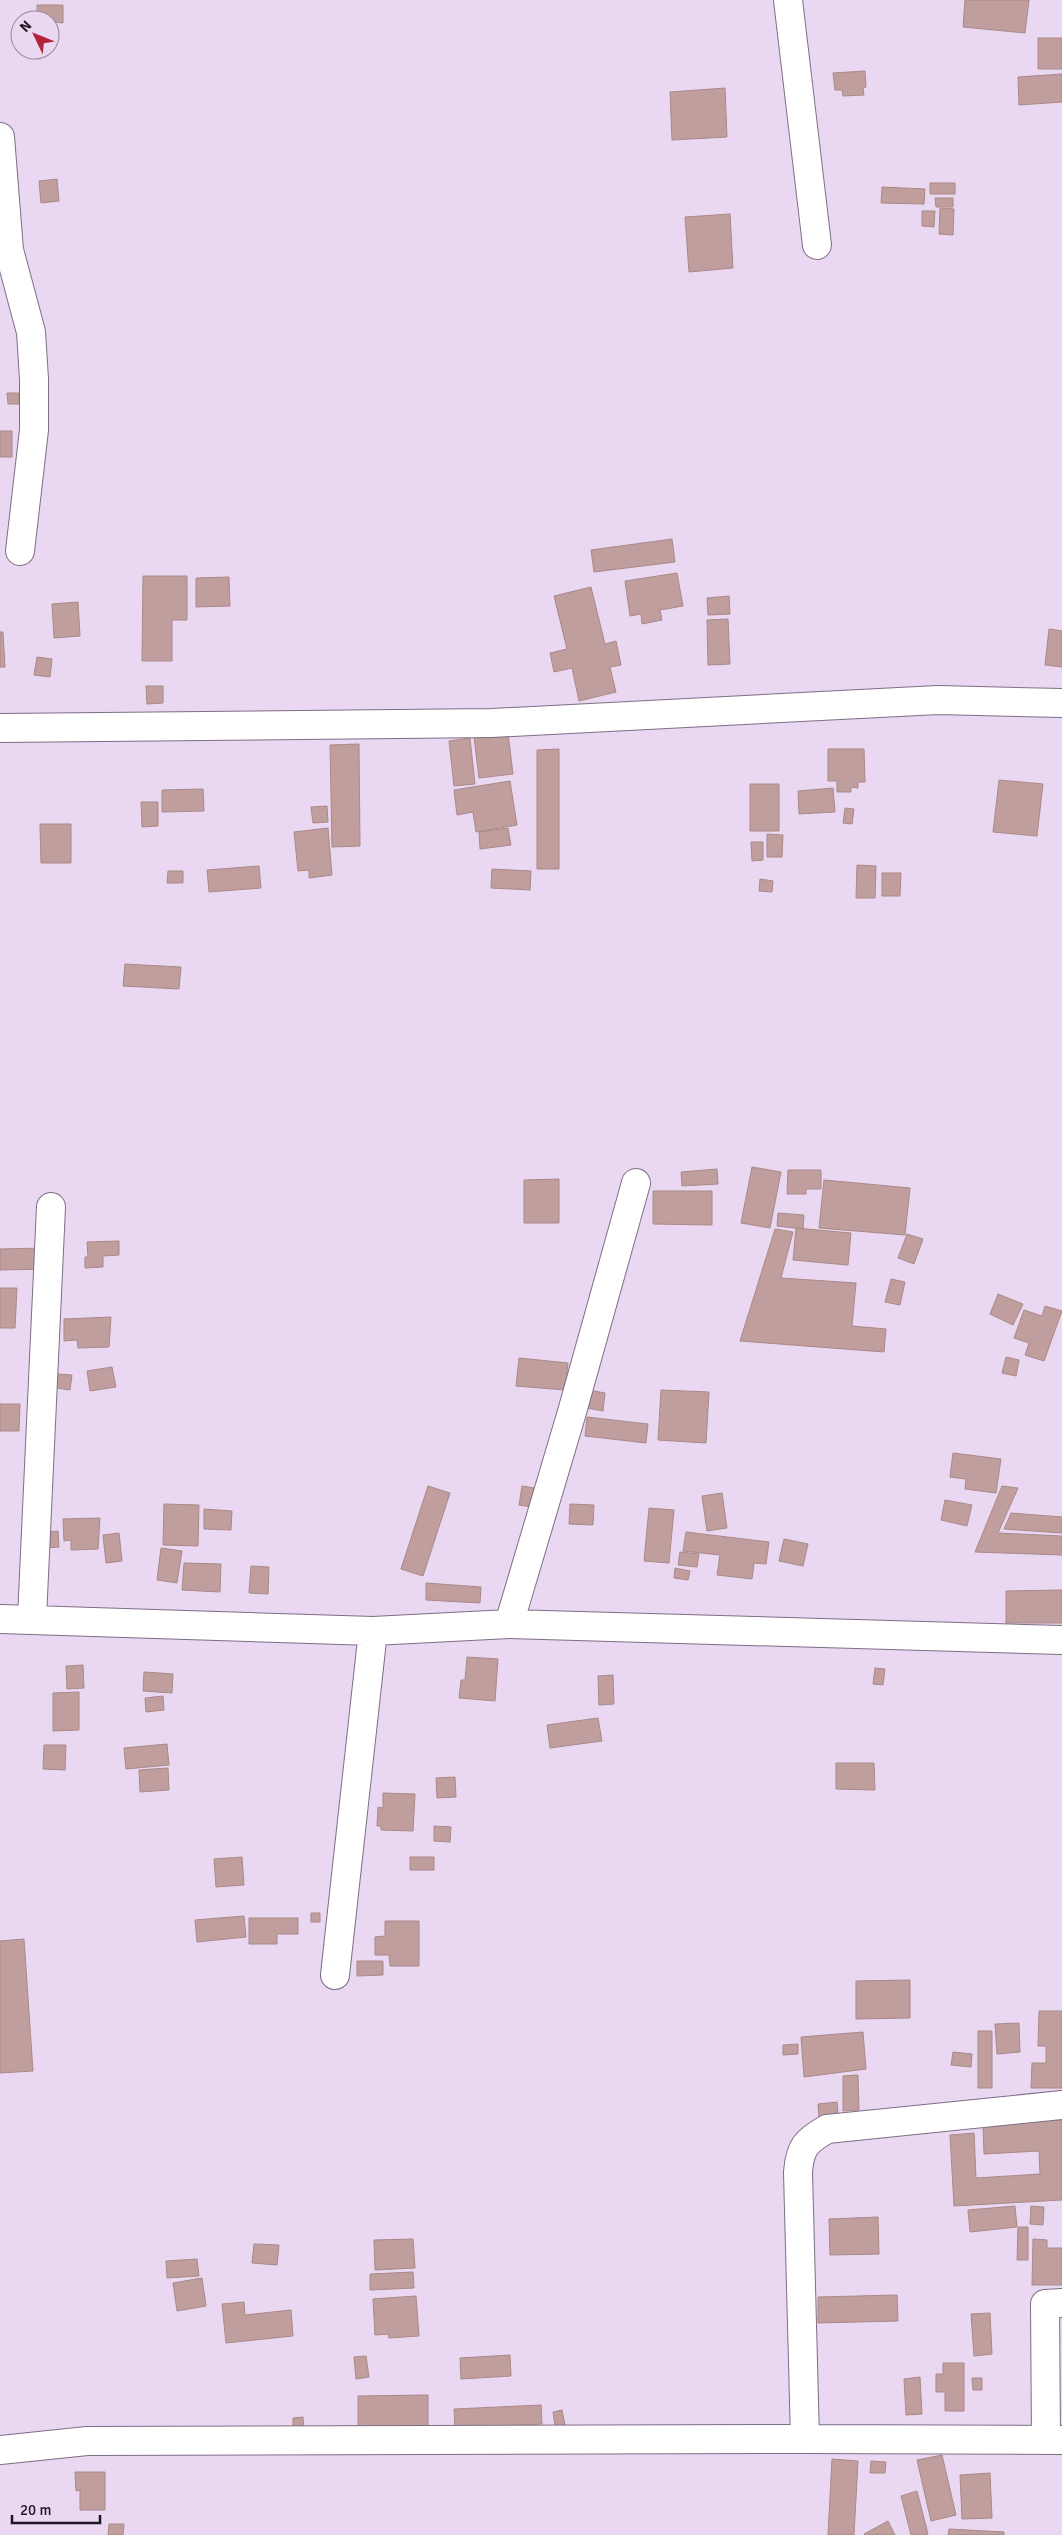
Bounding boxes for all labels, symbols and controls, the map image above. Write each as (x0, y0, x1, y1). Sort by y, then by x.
north arrow (10, 10, 60, 60)
text: N (16, 17, 35, 36)
scale bar (12, 2492, 100, 2524)
text: 20 m (20, 2501, 51, 2519)

